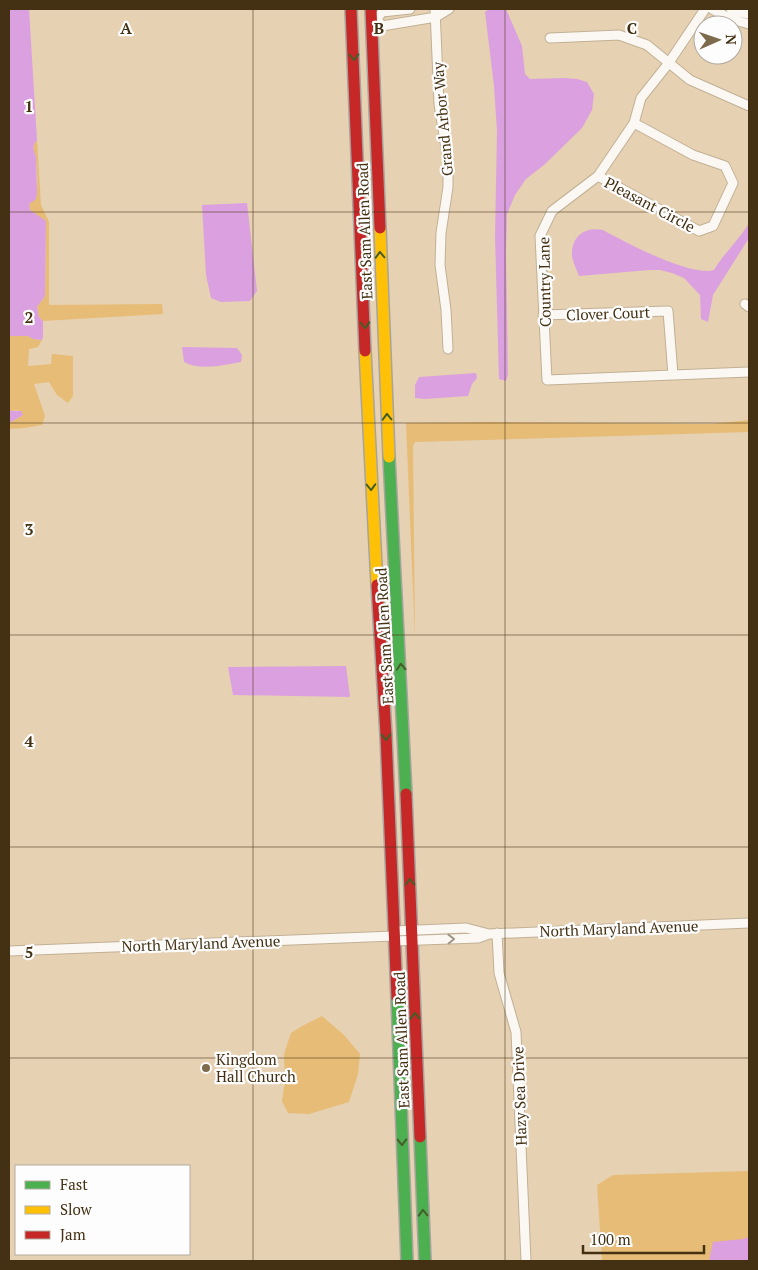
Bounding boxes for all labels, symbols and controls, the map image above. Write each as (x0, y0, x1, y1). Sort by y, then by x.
north arrow (693, 15, 743, 65)
text: A (120, 17, 132, 39)
text: B (374, 17, 384, 39)
text: C (627, 17, 637, 39)
text: N (722, 34, 741, 46)
one-way arrow (348, 54, 359, 62)
street label: Grand Arbor Way (427, 61, 457, 177)
text: 1 (24, 95, 34, 117)
street label: East Sam Allen Road (352, 162, 376, 300)
street label: Pleasant Circle (601, 172, 699, 236)
street label: Country Lane (533, 237, 555, 327)
one-way arrow (375, 251, 386, 259)
street label: Clover Court (566, 302, 651, 324)
text: 2 (24, 306, 34, 328)
one-way arrow (359, 321, 370, 329)
one-way arrow (382, 413, 392, 421)
one-way arrow (366, 483, 377, 491)
text: 3 (24, 518, 34, 540)
street label: East Sam Allen Road (370, 567, 398, 705)
one-way arrow (395, 663, 406, 671)
text: 4 (24, 730, 34, 752)
one-way arrow (380, 733, 391, 741)
one-way arrow (405, 878, 415, 886)
street label: North Maryland Avenue (539, 915, 699, 941)
street label: North Maryland Avenue (121, 930, 281, 956)
one-way arrow (447, 933, 455, 944)
text: 5 (24, 941, 34, 963)
street label: East Sam Allen Road (389, 971, 413, 1109)
one-way arrow (410, 1011, 421, 1019)
street label: Hazy Sea Drive (507, 1046, 531, 1146)
place label: Kingdom Hall Church (216, 1049, 296, 1086)
marker: Kingdom Hall Church (200, 1062, 212, 1074)
one-way arrow (397, 1138, 407, 1146)
legend (15, 1165, 190, 1255)
text: Fast (60, 1174, 88, 1194)
text: Slow (60, 1199, 93, 1219)
one-way arrow (418, 1208, 429, 1216)
scale bar (583, 1222, 704, 1254)
text: Jam (60, 1224, 86, 1244)
text: 100 m (590, 1229, 631, 1249)

